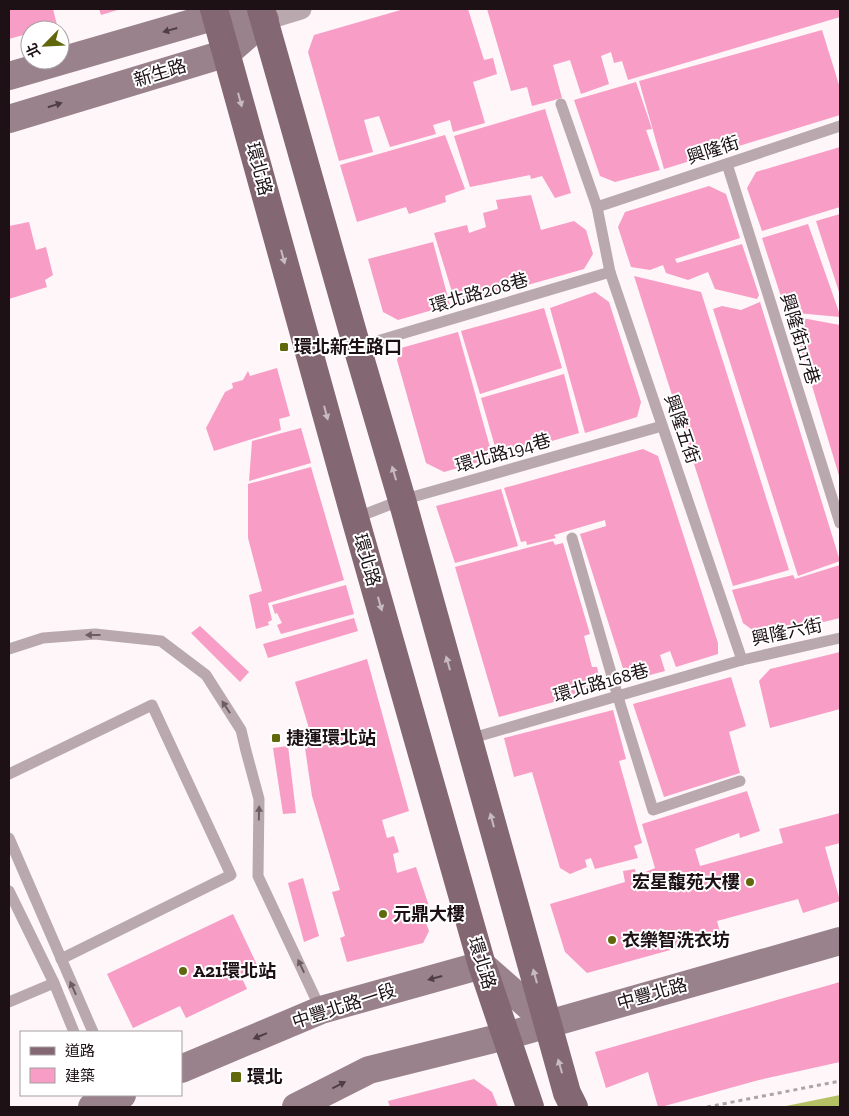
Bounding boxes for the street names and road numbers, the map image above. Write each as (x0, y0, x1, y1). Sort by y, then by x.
street label: 新生路 (131, 55, 189, 91)
street label: 興隆街 (684, 131, 742, 169)
street label: 環北路 (241, 140, 277, 198)
street label: 環北路208巷 (427, 268, 531, 318)
street label: 興隆街117巷 (776, 291, 824, 387)
street label: 興隆五街 (660, 391, 704, 467)
street label: 環北路194巷 (453, 429, 553, 477)
street label: 環北路 (349, 531, 385, 589)
street label: 興隆六街 (749, 614, 825, 650)
street label: 環北路168巷 (551, 659, 651, 707)
street label: 環北路 (464, 934, 500, 992)
street label: 中豐北路 (614, 974, 690, 1014)
street label: 中豐北路一段 (289, 979, 399, 1033)

